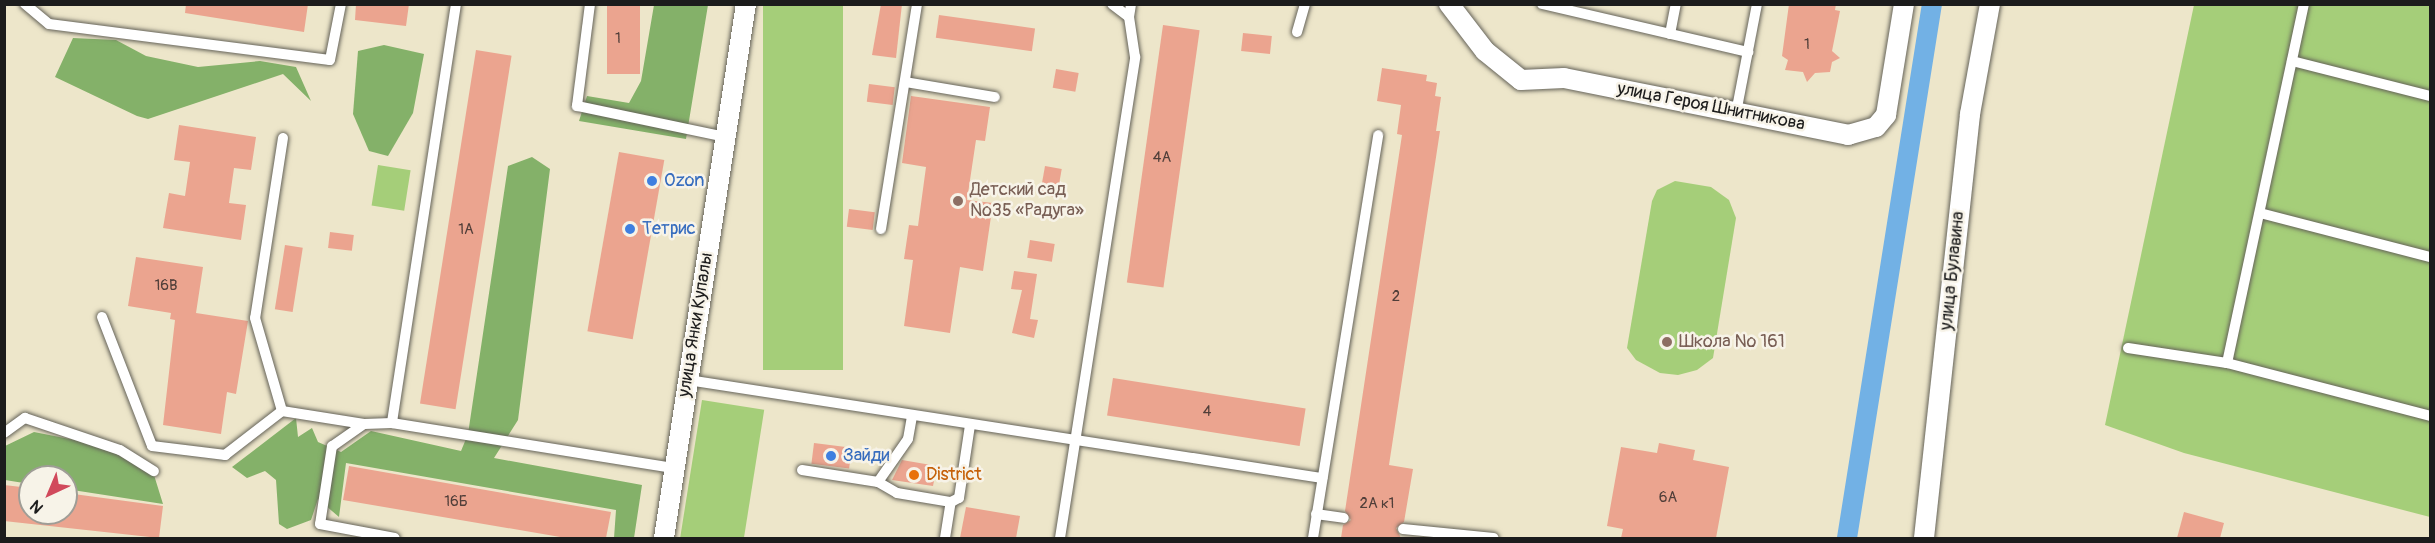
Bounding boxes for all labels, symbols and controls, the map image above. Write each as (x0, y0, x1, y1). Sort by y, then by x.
house number: 1 (615, 30, 621, 48)
house number: 1 (1804, 36, 1810, 54)
street label: улица Героя Шнитникова (1615, 78, 1807, 136)
house number: 4А (1153, 149, 1171, 167)
place label: Ozon (664, 170, 704, 192)
marker: Ozon (645, 174, 659, 188)
place label: Детский сад №35 «Радуга» (970, 180, 1084, 222)
marker: Детский сад №35 «Радуга» (951, 194, 965, 208)
street label: улица Булавина (1936, 211, 1970, 331)
place label: Тетрис (642, 218, 696, 240)
house number: 1А (458, 221, 474, 239)
marker: Тетрис (623, 222, 637, 236)
street label: улица Янки Купалы (674, 251, 718, 399)
house number: 16В (154, 277, 178, 295)
house number: 2 (1392, 288, 1400, 306)
place label: Школа № 161 (1679, 331, 1785, 353)
marker: Школа № 161 (1660, 335, 1674, 349)
house number: 4 (1203, 403, 1211, 421)
place label: Зайди (843, 445, 890, 467)
marker: Зайди (824, 449, 838, 463)
place label: District (926, 464, 982, 486)
north arrow (18, 465, 78, 525)
marker: District (907, 468, 921, 482)
house number: 6А (1659, 489, 1677, 507)
house number: 16Б (444, 493, 468, 511)
house number: 2А к1 (1360, 495, 1394, 513)
text: N (26, 496, 48, 517)

